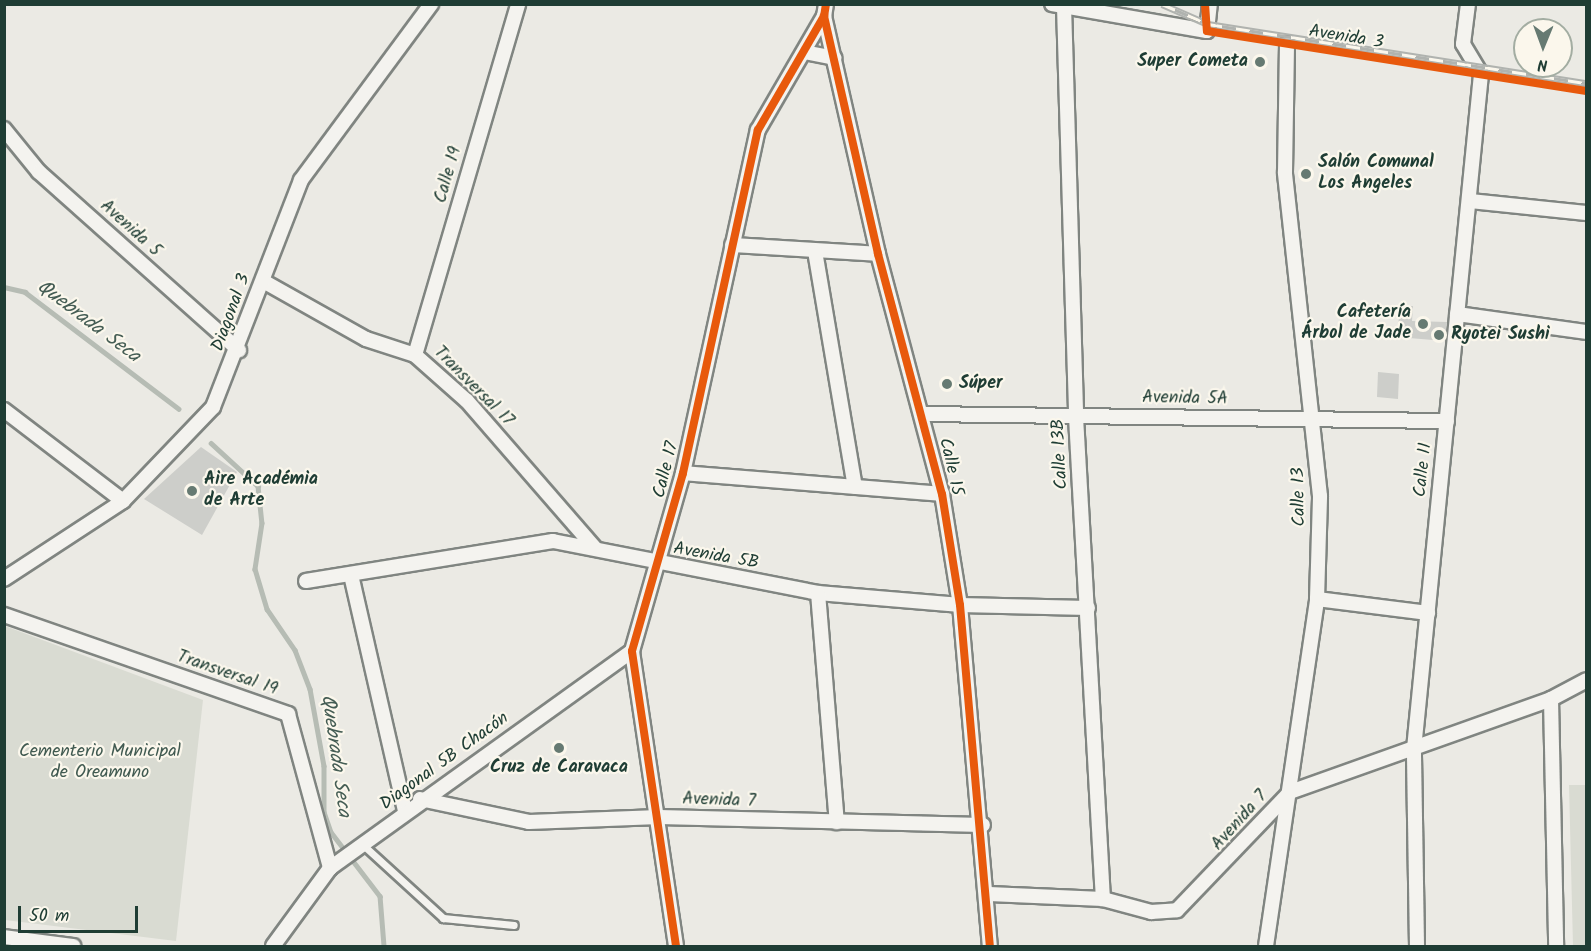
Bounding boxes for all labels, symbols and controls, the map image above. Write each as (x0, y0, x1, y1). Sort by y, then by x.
north arrow (1513, 18, 1573, 78)
street label: Avenida 3 (1307, 21, 1385, 55)
place label: Super Cometa (1137, 51, 1248, 73)
text: N (1537, 52, 1548, 77)
marker: Super Cometa (1253, 55, 1267, 69)
street label: Calle 19 (431, 144, 467, 206)
place label: Salón Comunal Los Angeles (1318, 153, 1434, 195)
marker: Salón Comunal Los Angeles (1299, 167, 1313, 181)
street label: Avenida 5 (95, 196, 165, 262)
street label: Diagonal 3 (208, 271, 256, 355)
water label: Quebrada Seca (32, 275, 144, 369)
place label: Cafetería Árbol de Jade (1301, 303, 1411, 346)
marker: Cafetería Árbol de Jade (1416, 317, 1430, 331)
place label: Ryotei Sushi (1451, 324, 1550, 346)
marker: Ryotei Sushi (1432, 328, 1446, 342)
street label: Transversal 17 (428, 342, 518, 432)
place label: Súper (959, 373, 1003, 395)
marker: Súper (940, 377, 954, 391)
street label: Avenida 5A (1142, 387, 1228, 411)
street label: Calle 13B (1048, 418, 1074, 490)
street label: Calle 15 (933, 436, 967, 498)
street label: Calle 17 (650, 440, 684, 500)
street label: Calle 11 (1410, 442, 1438, 498)
street label: Calle 13 (1289, 467, 1311, 527)
place label: Aire Académia de Arte (204, 470, 318, 512)
marker: Aire Académia de Arte (185, 484, 199, 498)
street label: Avenida 5B (672, 539, 760, 575)
street label: Transversal 19 (174, 647, 280, 701)
water label: Quebrada Seca (315, 693, 355, 819)
street label: Diagonal 5B Chacón (376, 708, 514, 816)
marker: Cruz de Caravaca (552, 741, 566, 755)
park label: Cementerio Municipal de Oreamuno (19, 742, 181, 784)
place label: Cruz de Caravaca (490, 757, 628, 779)
street label: Avenida 7 (1207, 786, 1273, 856)
street label: Avenida 7 (682, 789, 756, 813)
scale bar (21, 894, 141, 932)
text: 50 m (29, 902, 69, 931)

